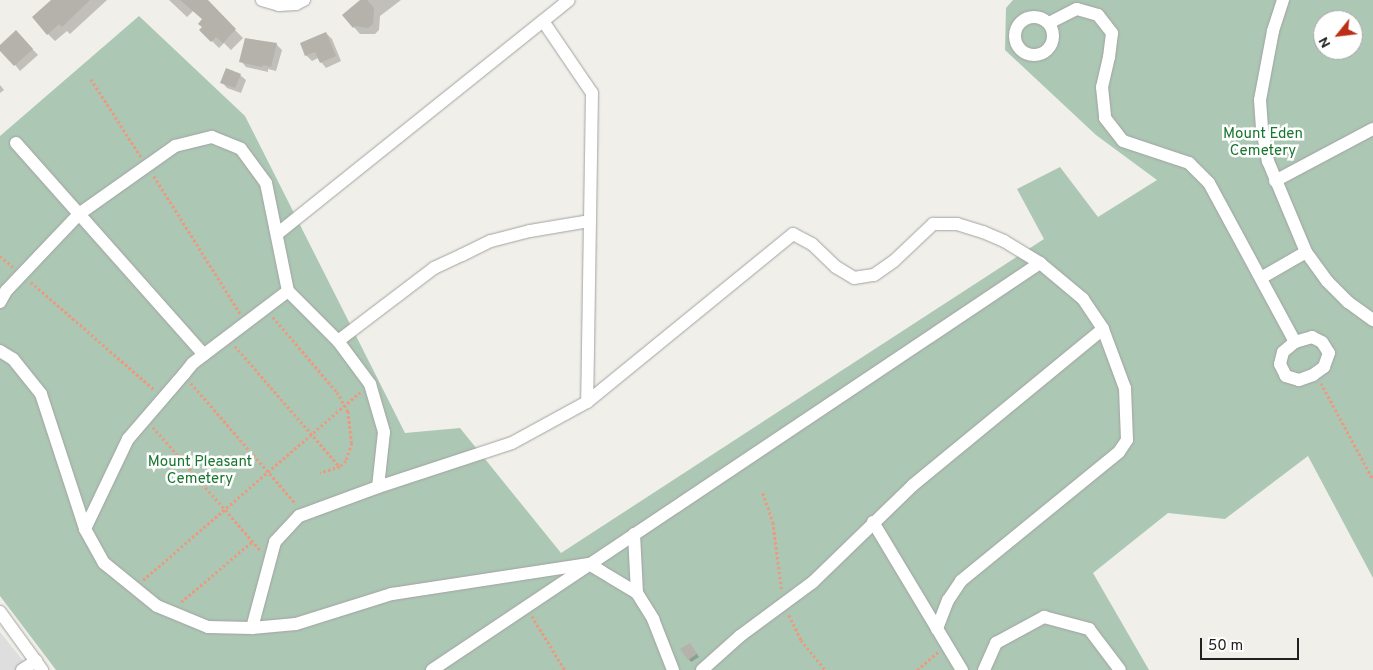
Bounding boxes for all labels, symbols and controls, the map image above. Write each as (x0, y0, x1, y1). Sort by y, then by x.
north arrow (1313, 10, 1363, 60)
text: N (1315, 34, 1335, 51)
park label: Mount Eden Cemetery (1223, 125, 1303, 160)
park label: Mount Pleasant Cemetery (148, 453, 252, 488)
scale bar (1203, 628, 1302, 660)
text: 50 m (1208, 637, 1243, 656)

